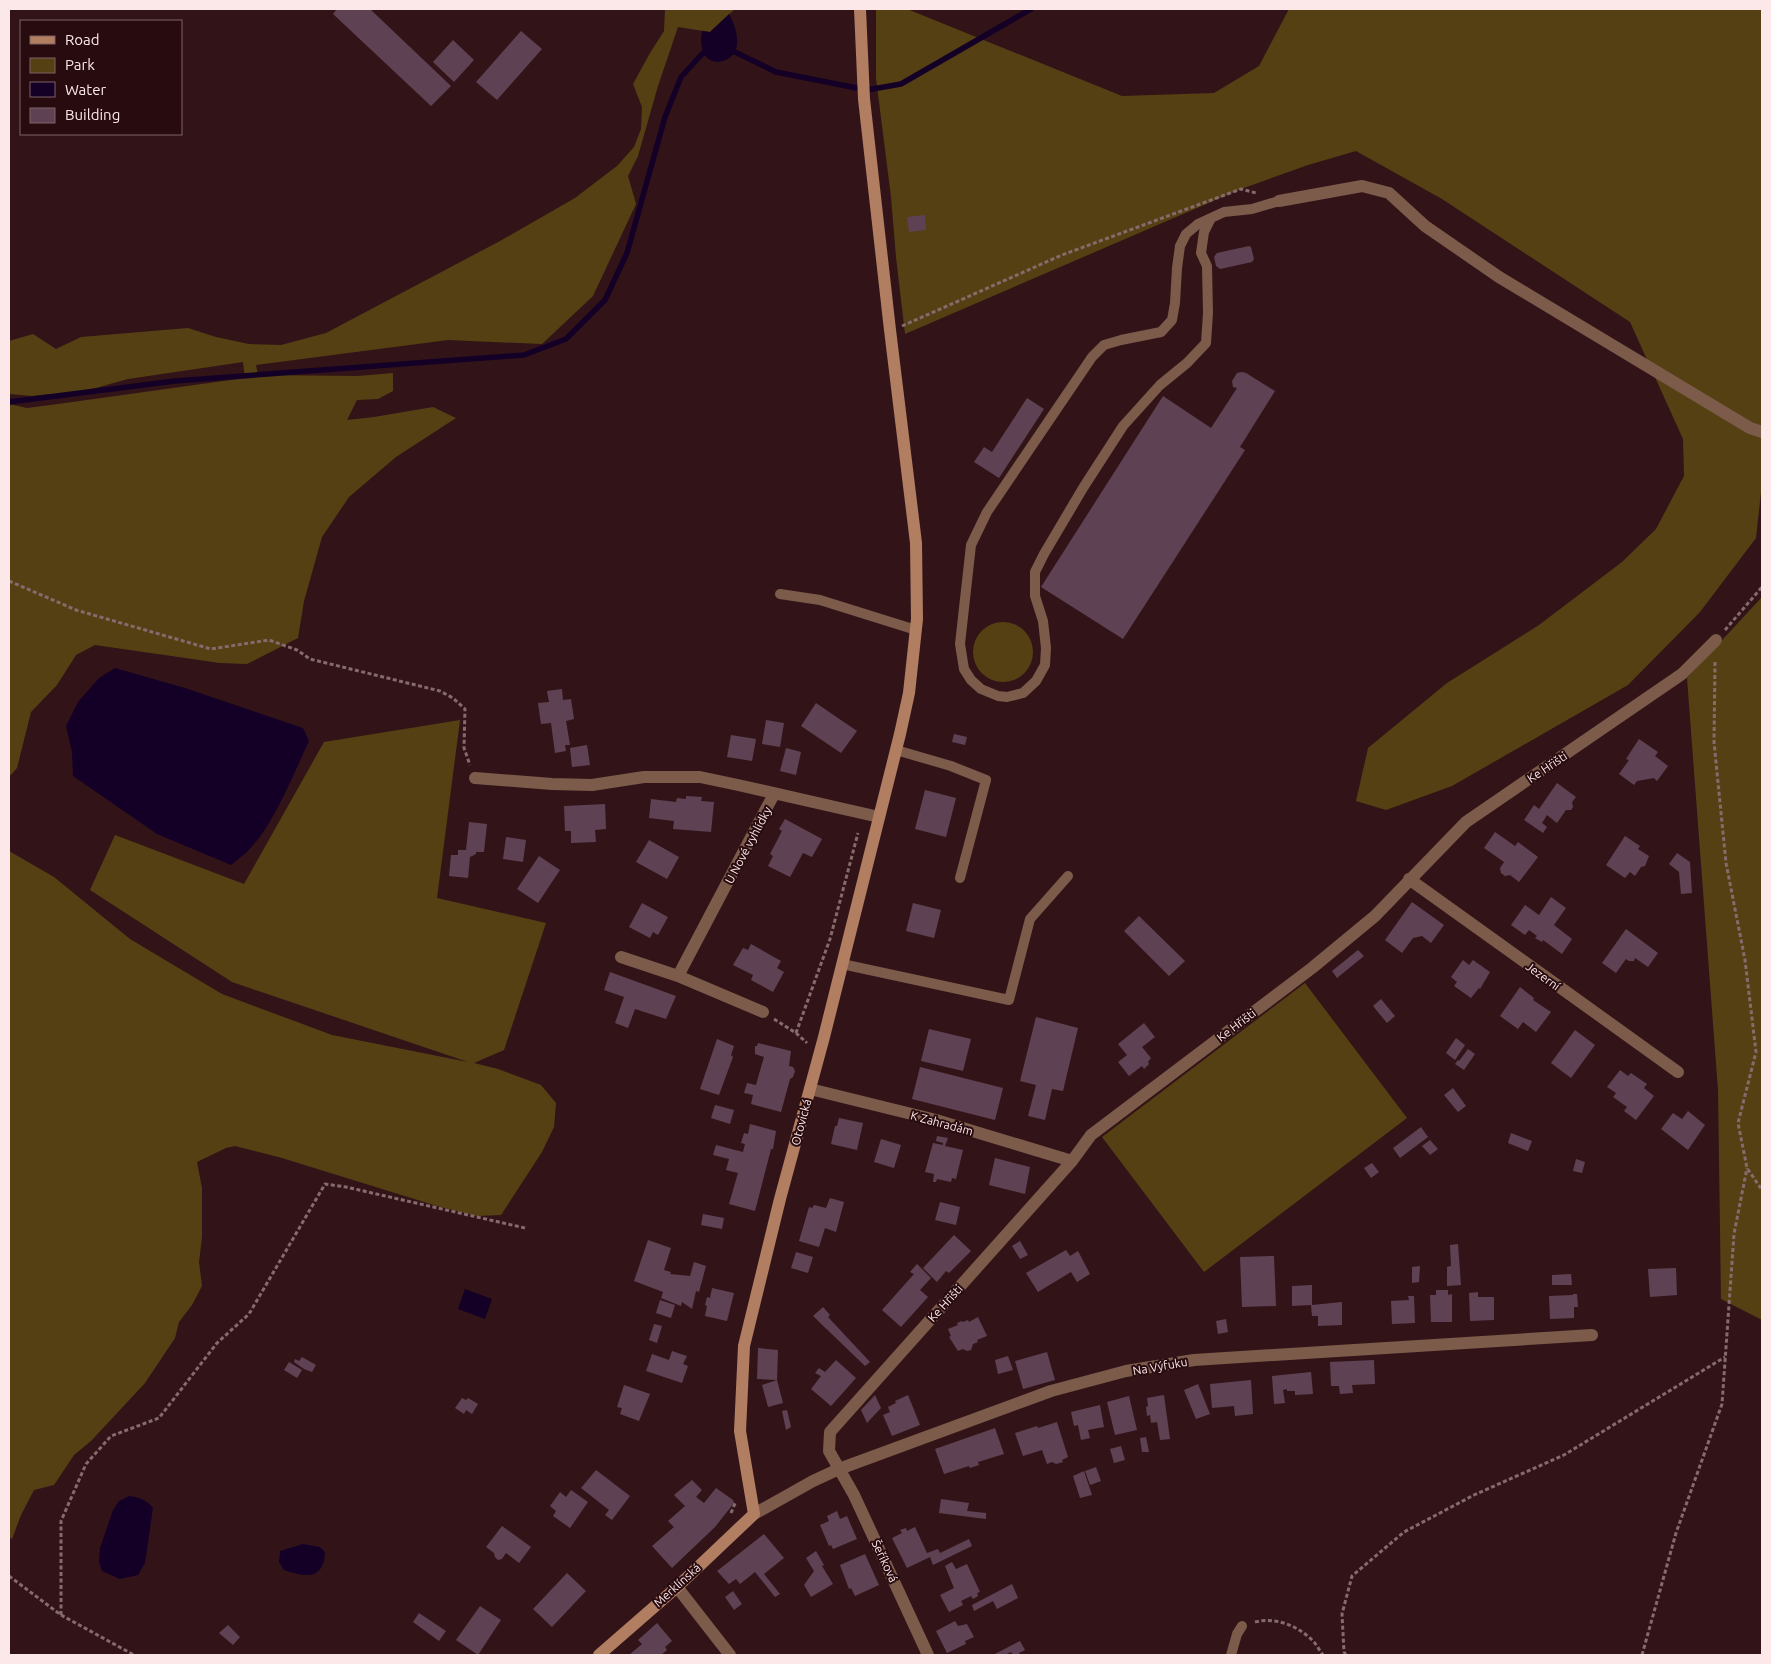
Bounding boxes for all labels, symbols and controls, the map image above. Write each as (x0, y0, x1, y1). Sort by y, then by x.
legend (20, 20, 182, 135)
text: Road (65, 31, 100, 48)
text: Park (65, 56, 95, 73)
text: Water (65, 81, 106, 98)
text: Building (65, 106, 120, 123)
street label: Ke Hřišti (1525, 749, 1569, 785)
street label: U Nové vyhlídky (722, 804, 774, 886)
street label: Jezerní (1523, 959, 1563, 993)
street label: Ke Hřišti (1214, 1006, 1258, 1044)
street label: Otovická (789, 1097, 813, 1147)
street label: K Zahradám (909, 1108, 975, 1138)
street label: Ke Hřišti (925, 1282, 965, 1324)
street label: Na Výfuku (1132, 1355, 1188, 1377)
street label: Šeříková (870, 1538, 900, 1584)
street label: Merklínská (651, 1561, 703, 1609)

